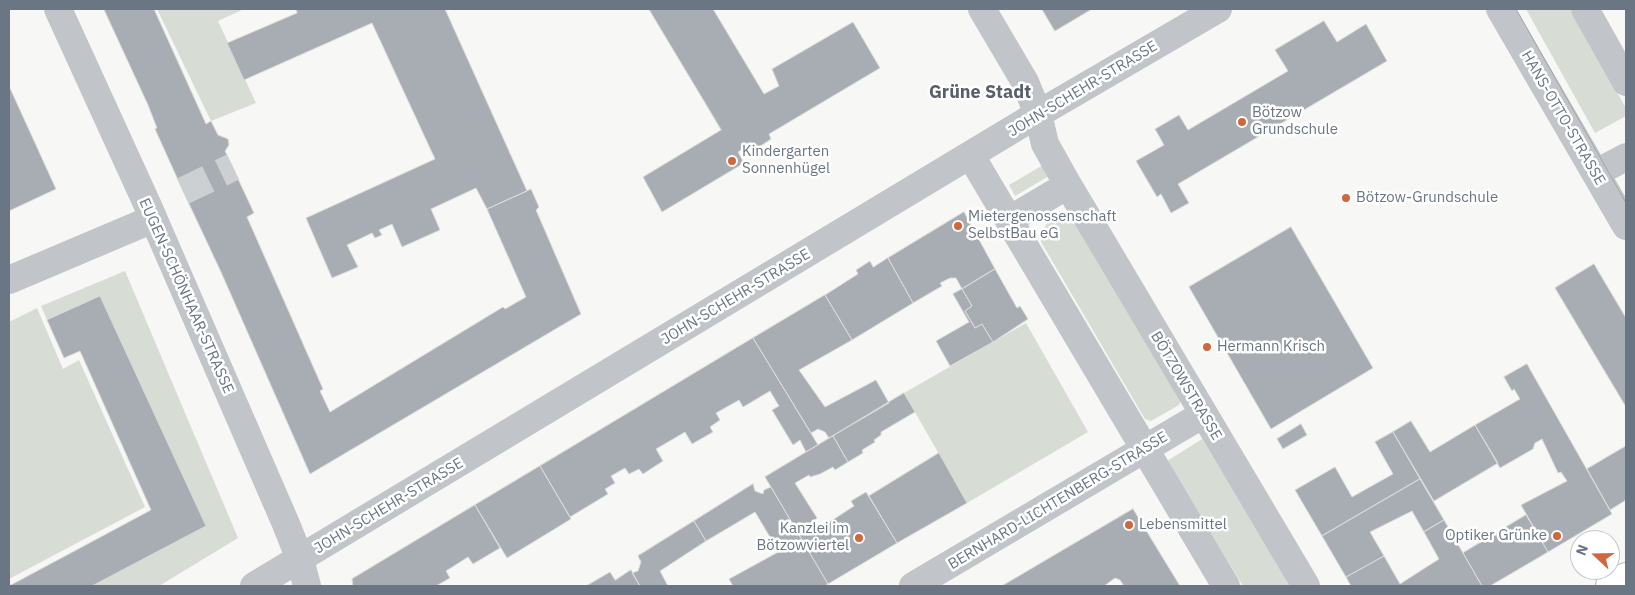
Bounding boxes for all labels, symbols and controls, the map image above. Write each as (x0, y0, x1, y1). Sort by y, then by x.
street label: JOHN-SCHEHR-STRASSE (1005, 37, 1161, 141)
street label: HANS-OTTO-STRASSE (1517, 48, 1609, 188)
district label: Grüne Stadt (929, 82, 1031, 104)
place label: Bötzow Grundschule (1252, 104, 1338, 139)
marker: Bötzow Grundschule (1236, 116, 1248, 128)
place label: Kindergarten Sonnenhügel (742, 143, 830, 178)
marker: Kindergarten Sonnenhügel (726, 155, 738, 167)
place label: Bötzow-Grundschule (1356, 189, 1498, 207)
marker: Bötzow-Grundschule (1340, 192, 1352, 204)
street label: EUGEN-SCHÖNHAAR-STRASSE (135, 196, 237, 396)
place label: Mietergenossenschaft SelbstBau eG (968, 208, 1117, 243)
marker: Mietergenossenschaft SelbstBau eG (952, 220, 964, 232)
street label: JOHN-SCHEHR-STRASSE (658, 245, 814, 349)
street label: BÖTZOWSTRASSE (1146, 328, 1226, 444)
place label: Hermann Krisch (1217, 338, 1325, 356)
marker: Hermann Krisch (1201, 341, 1213, 353)
street label: BERNHARD-LICHTENBERG-STRASSE (945, 428, 1171, 574)
street label: JOHN-SCHEHR-STRASSE (311, 454, 467, 558)
place label: Lebensmittel (1139, 516, 1227, 534)
marker: Lebensmittel (1123, 519, 1135, 531)
place label: Kanzlei im Bötzowviertel (756, 520, 849, 555)
place label: Optiker Grünke (1445, 527, 1547, 545)
marker: Optiker Grünke (1551, 530, 1563, 542)
north arrow (1570, 530, 1620, 580)
marker: Kanzlei im Bötzowviertel (853, 532, 865, 544)
text: N (1572, 542, 1592, 558)

